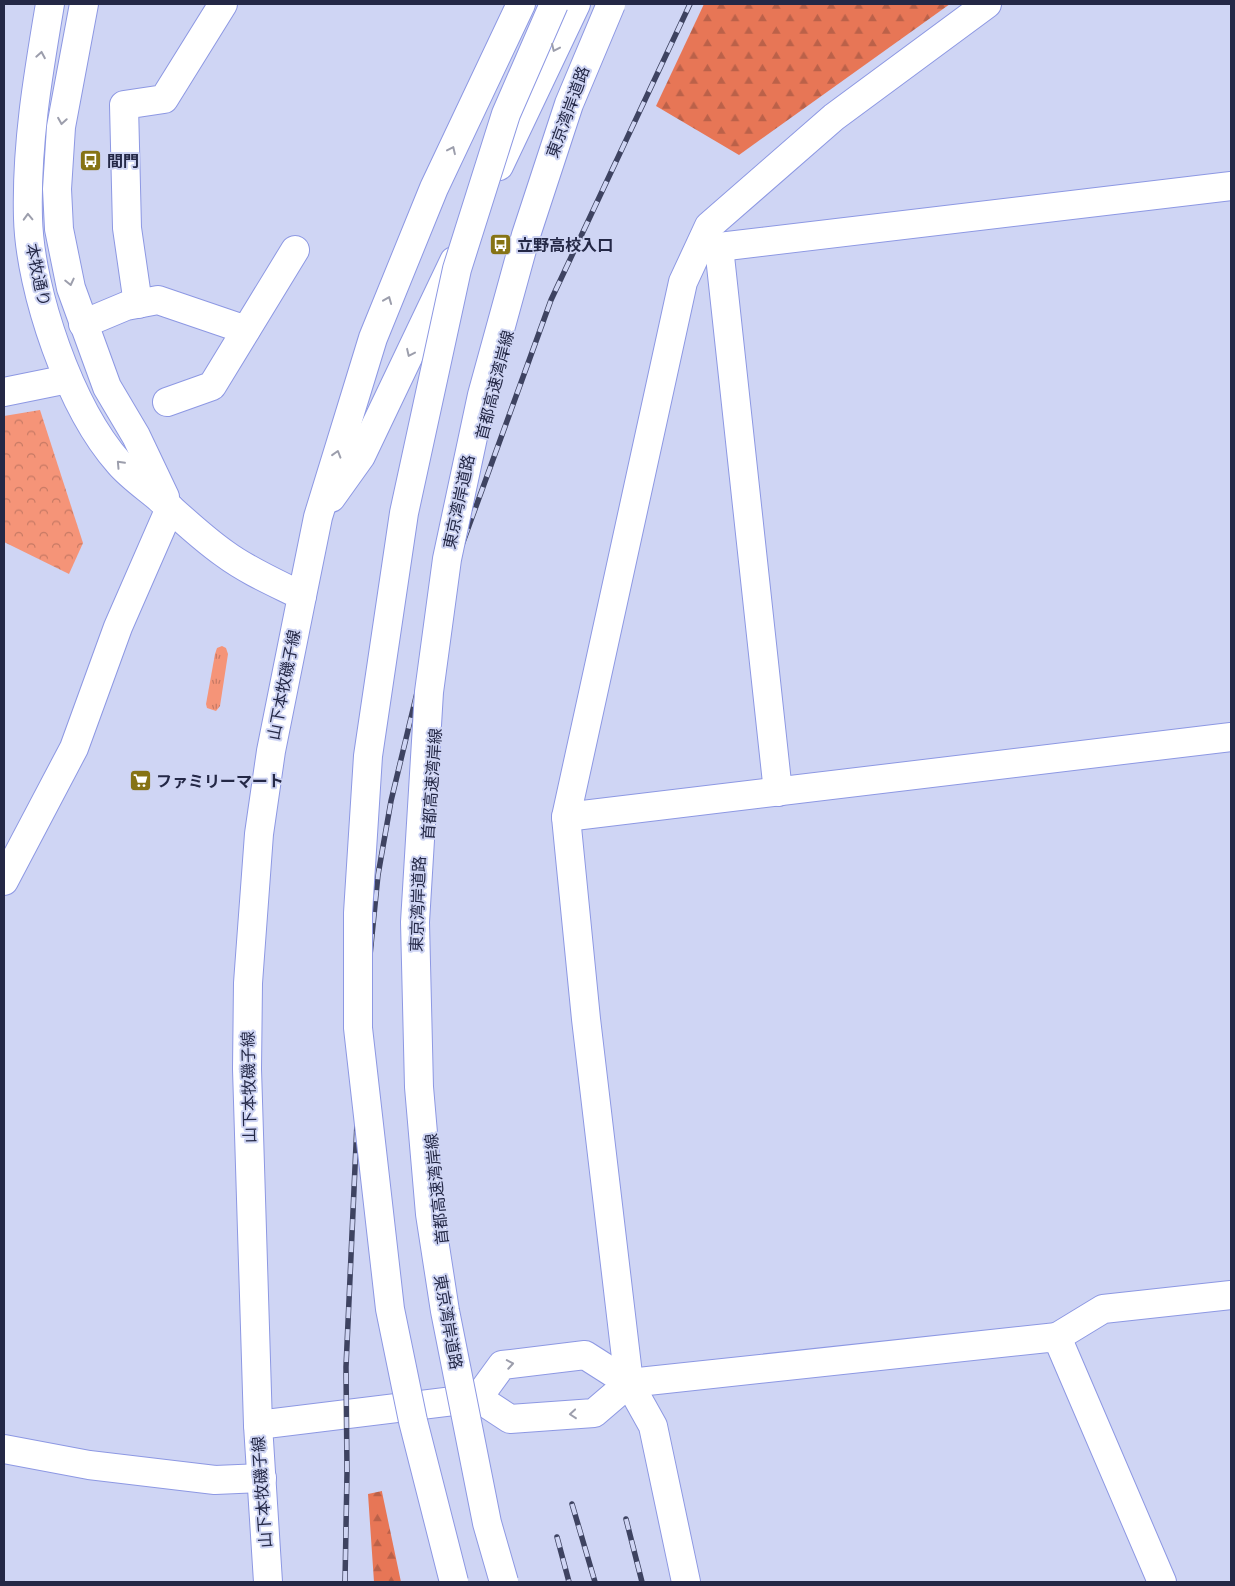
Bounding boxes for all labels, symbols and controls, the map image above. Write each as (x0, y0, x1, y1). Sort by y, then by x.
one-way arrow (551, 43, 561, 52)
one-way arrow (36, 51, 46, 60)
street label: 東京湾岸道路 (544, 64, 592, 160)
one-way arrow (58, 116, 68, 125)
one-way arrow (445, 146, 456, 155)
bus stop icon: 間門 (79, 149, 103, 173)
place label: 間門 (107, 153, 139, 170)
one-way arrow (23, 213, 34, 221)
bus stop icon: 立野高校入口 (489, 233, 513, 257)
place label: 立野高校入口 (517, 237, 613, 254)
street label: 本牧通り (23, 242, 53, 308)
one-way arrow (64, 277, 75, 286)
one-way arrow (382, 296, 393, 305)
street label: 首都高速湾岸線 (473, 329, 517, 441)
one-way arrow (406, 347, 416, 356)
one-way arrow (331, 450, 341, 459)
street label: 東京湾岸道路 (441, 453, 477, 551)
one-way arrow (117, 460, 126, 469)
street label: 山下本牧磯子線 (265, 628, 303, 742)
street label: 首都高速湾岸線 (420, 728, 444, 840)
supermarket icon: ファミリーマート (128, 769, 152, 793)
place label: ファミリーマート (156, 773, 284, 790)
street label: 東京湾岸道路 (408, 856, 428, 952)
street label: 山下本牧磯子線 (240, 1031, 258, 1143)
street label: 首都高速湾岸線 (423, 1132, 451, 1246)
street label: 東京湾岸道路 (431, 1273, 465, 1371)
one-way arrow (506, 1360, 514, 1370)
one-way arrow (569, 1409, 577, 1420)
street label: 山下本牧磯子線 (250, 1436, 274, 1548)

